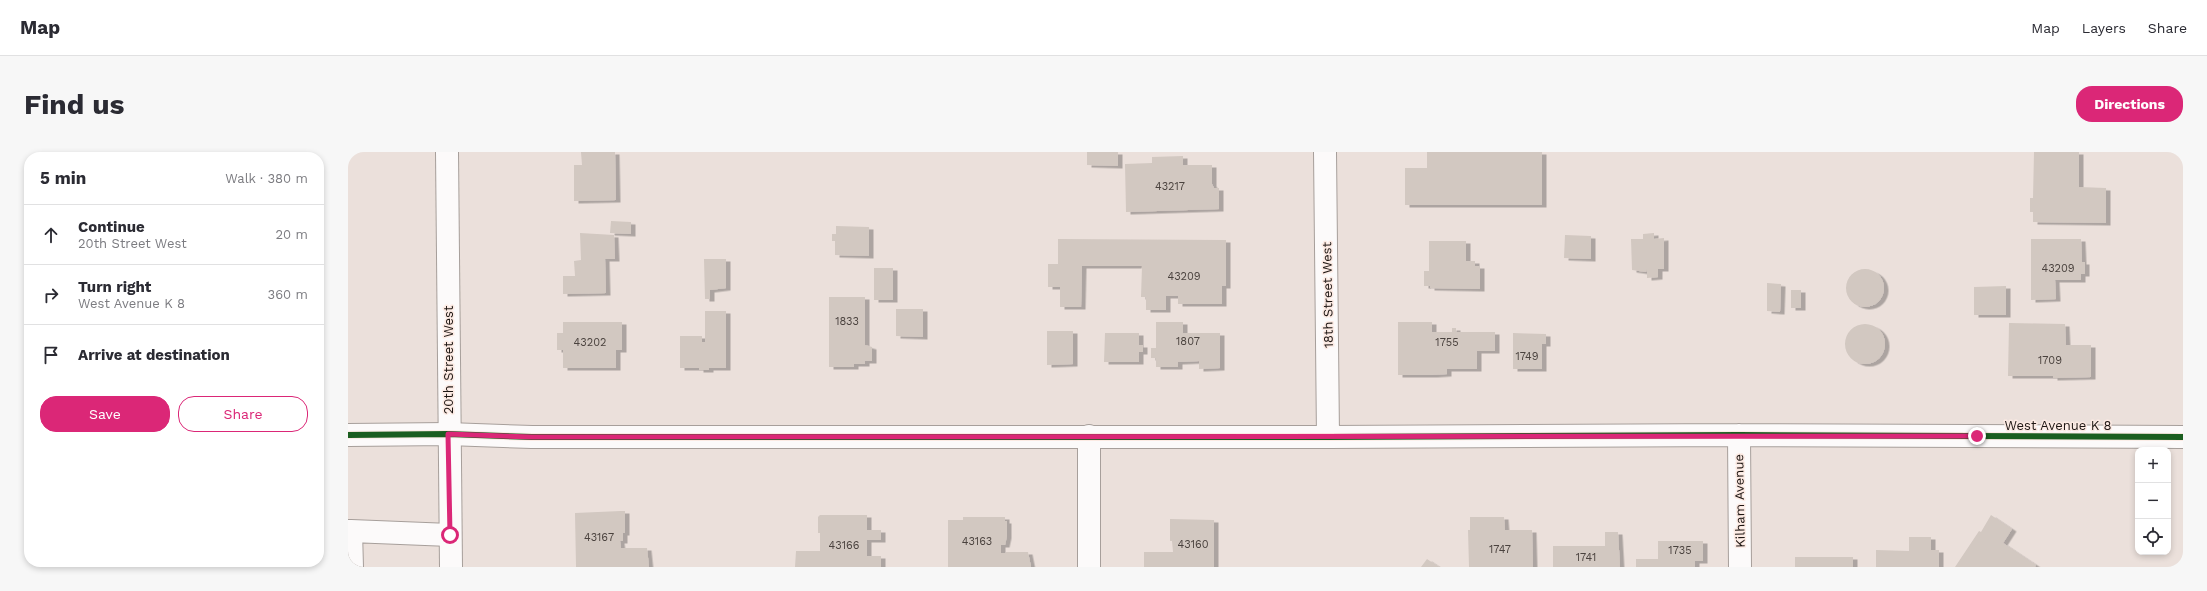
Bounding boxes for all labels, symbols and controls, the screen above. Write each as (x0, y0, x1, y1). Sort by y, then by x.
text: Map (20, 16, 60, 39)
text: Map (2031, 20, 2060, 36)
text: Layers (2082, 20, 2126, 36)
text: Share (2148, 20, 2187, 36)
button: Directions (2076, 86, 2183, 122)
text: Find us (24, 88, 124, 121)
text: 5 min (40, 168, 86, 188)
text: Walk · 380 m (225, 171, 308, 186)
house number: 43217 (1155, 180, 1185, 193)
text: Continue (78, 218, 145, 236)
icon: ahead (40, 224, 62, 246)
text: 20 m (276, 227, 308, 242)
text: 20th Street West (78, 236, 187, 251)
street label: 18th Street West (1319, 241, 1336, 348)
house number: 43209 (2041, 262, 2075, 275)
house number: 43209 (1167, 270, 1201, 283)
text: Turn right (78, 278, 151, 296)
icon: right (40, 284, 62, 306)
text: 360 m (268, 287, 308, 302)
text: West Avenue K 8 (78, 296, 185, 311)
street label: 20th Street West (441, 305, 456, 414)
house number: 1833 (835, 315, 859, 328)
house number: 1807 (1176, 335, 1200, 348)
house number: 43202 (574, 336, 606, 349)
house number: 1755 (1435, 336, 1459, 349)
icon: arrive (40, 344, 62, 366)
text: Arrive at destination (78, 346, 230, 364)
house number: 1749 (1515, 350, 1539, 363)
house number: 1709 (2038, 354, 2062, 367)
button: Save (40, 396, 170, 432)
button: Share (178, 396, 308, 432)
street label: West Avenue K 8 (2005, 418, 2111, 433)
route end (1968, 427, 1986, 445)
map controls (2135, 447, 2171, 555)
button: + (2135, 447, 2171, 483)
street label: Kilham Avenue (1731, 454, 1748, 548)
button: − (2135, 483, 2171, 519)
button: locate (2135, 519, 2171, 555)
route start (441, 526, 459, 544)
house number: 43167 (584, 531, 614, 544)
house number: 43163 (962, 535, 992, 548)
house number: 43160 (1178, 538, 1209, 551)
house number: 43166 (829, 539, 860, 552)
house number: 1747 (1489, 543, 1511, 556)
house number: 1735 (1668, 544, 1692, 557)
house number: 1741 (1576, 551, 1596, 564)

